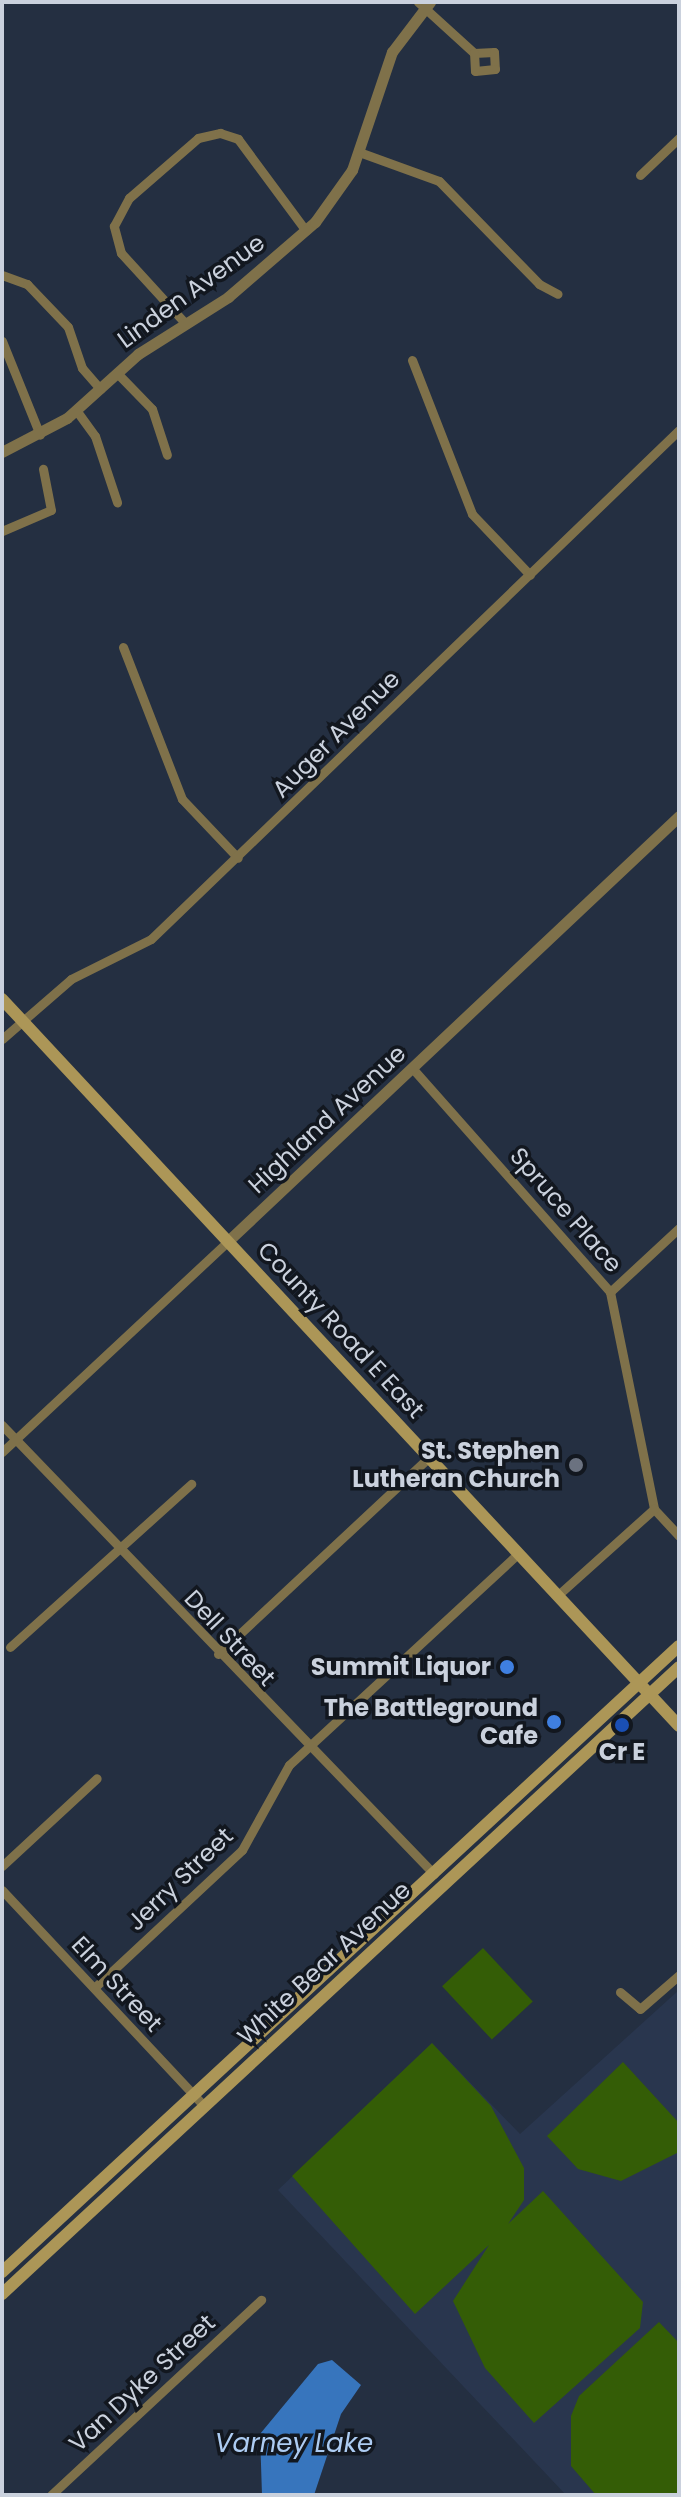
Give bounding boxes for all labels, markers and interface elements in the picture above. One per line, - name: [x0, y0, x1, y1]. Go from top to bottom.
- street label: Linden Avenue: [112, 228, 270, 354]
- street label: Auger Avenue: [266, 664, 406, 804]
- street label: Highland Avenue: [242, 1039, 412, 1199]
- street label: Spruce Place: [504, 1142, 628, 1278]
- street label: County Road E East: [252, 1236, 430, 1424]
- place label: St. Stephen Lutheran Church: [352, 1437, 560, 1493]
- marker: St. Stephen Lutheran Church: [567, 1456, 585, 1474]
- street label: Dell Street: [178, 1584, 282, 1692]
- place label: Summit Liquor: [311, 1653, 491, 1681]
- marker: Summit Liquor: [498, 1658, 516, 1676]
- place label: The Battleground Cafe: [324, 1694, 538, 1750]
- marker: The Battleground Cafe: [545, 1713, 563, 1731]
- marker: Cr E: [613, 1716, 631, 1734]
- place label: Cr E: [599, 1738, 645, 1766]
- street label: Jerry Street: [121, 1822, 239, 1936]
- street label: White Bear Avenue: [232, 1875, 416, 2051]
- street label: Elm Street: [66, 1930, 168, 2038]
- street label: Van Dyke Street: [63, 2308, 221, 2458]
- water label: Varney Lake: [215, 2428, 373, 2460]

